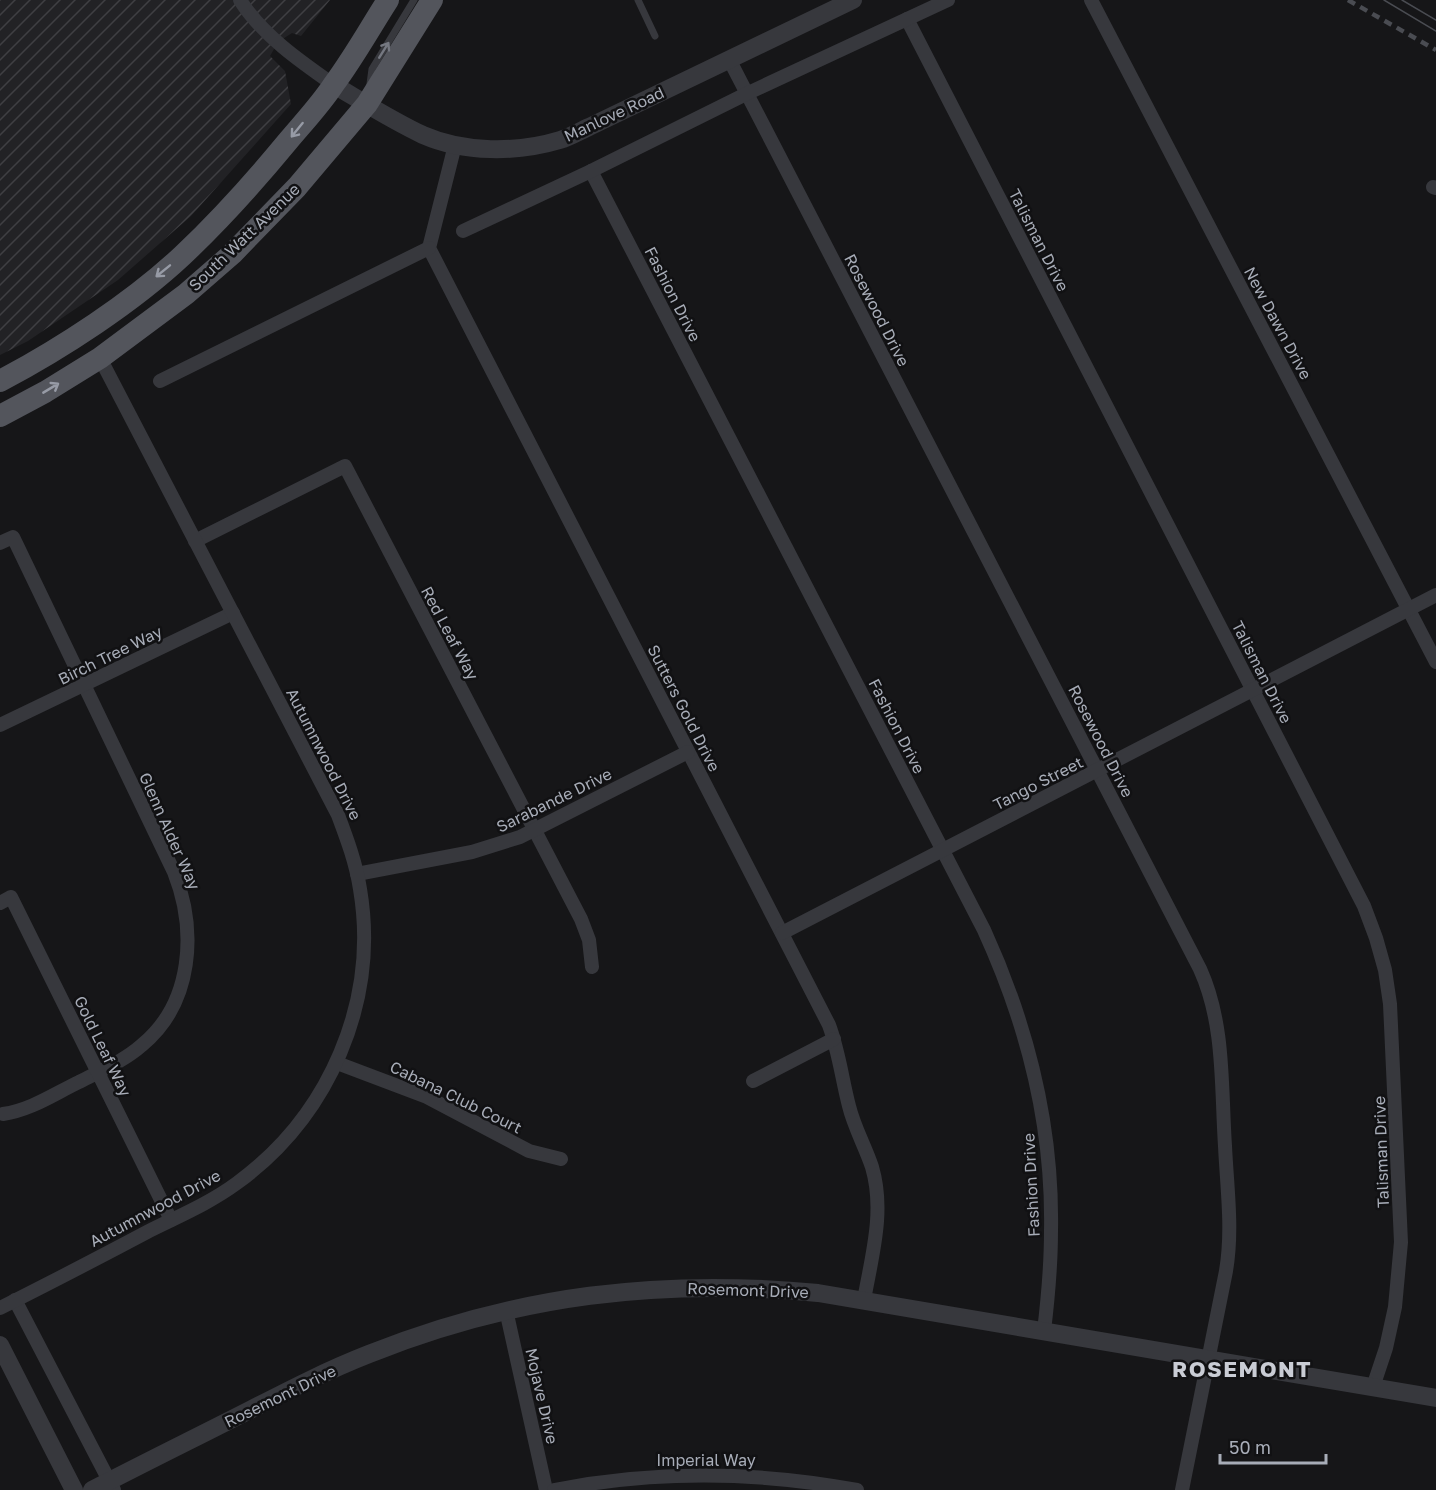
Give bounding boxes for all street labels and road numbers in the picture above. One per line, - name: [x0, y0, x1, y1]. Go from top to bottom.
- street label: Manlove Road: [561, 82, 667, 146]
- street label: South Watt Avenue: [184, 179, 304, 295]
- street label: Talisman Drive: [1005, 186, 1073, 294]
- street label: Fashion Drive: [640, 243, 706, 345]
- street label: Rosewood Drive: [840, 250, 914, 370]
- street label: New Dawn Drive: [1240, 263, 1316, 383]
- street label: Red Leaf Way: [417, 583, 483, 683]
- street label: Talisman Drive: [1228, 618, 1296, 726]
- street label: Birch Tree Way: [55, 621, 165, 689]
- street label: Sutters Gold Drive: [643, 641, 725, 775]
- street label: Fashion Drive: [864, 675, 930, 777]
- street label: Rosewood Drive: [1064, 681, 1138, 801]
- street label: Autumnwood Drive: [282, 685, 366, 823]
- street label: Tango Street: [990, 752, 1086, 814]
- street label: Sarabande Drive: [493, 763, 615, 837]
- street label: Glenn Alder Way: [135, 769, 205, 893]
- street label: Gold Leaf Way: [70, 993, 136, 1099]
- street label: Cabana Club Court: [387, 1056, 525, 1138]
- street label: Talisman Drive: [1369, 1096, 1393, 1208]
- street label: Fashion Drive: [1018, 1133, 1044, 1237]
- street label: Autumnwood Drive: [86, 1165, 224, 1251]
- street label: Rosemont Drive: [687, 1278, 809, 1302]
- street label: Mojave Drive: [521, 1346, 563, 1446]
- street label: Rosemont Drive: [221, 1360, 339, 1432]
- street label: Imperial Way: [656, 1450, 756, 1470]

